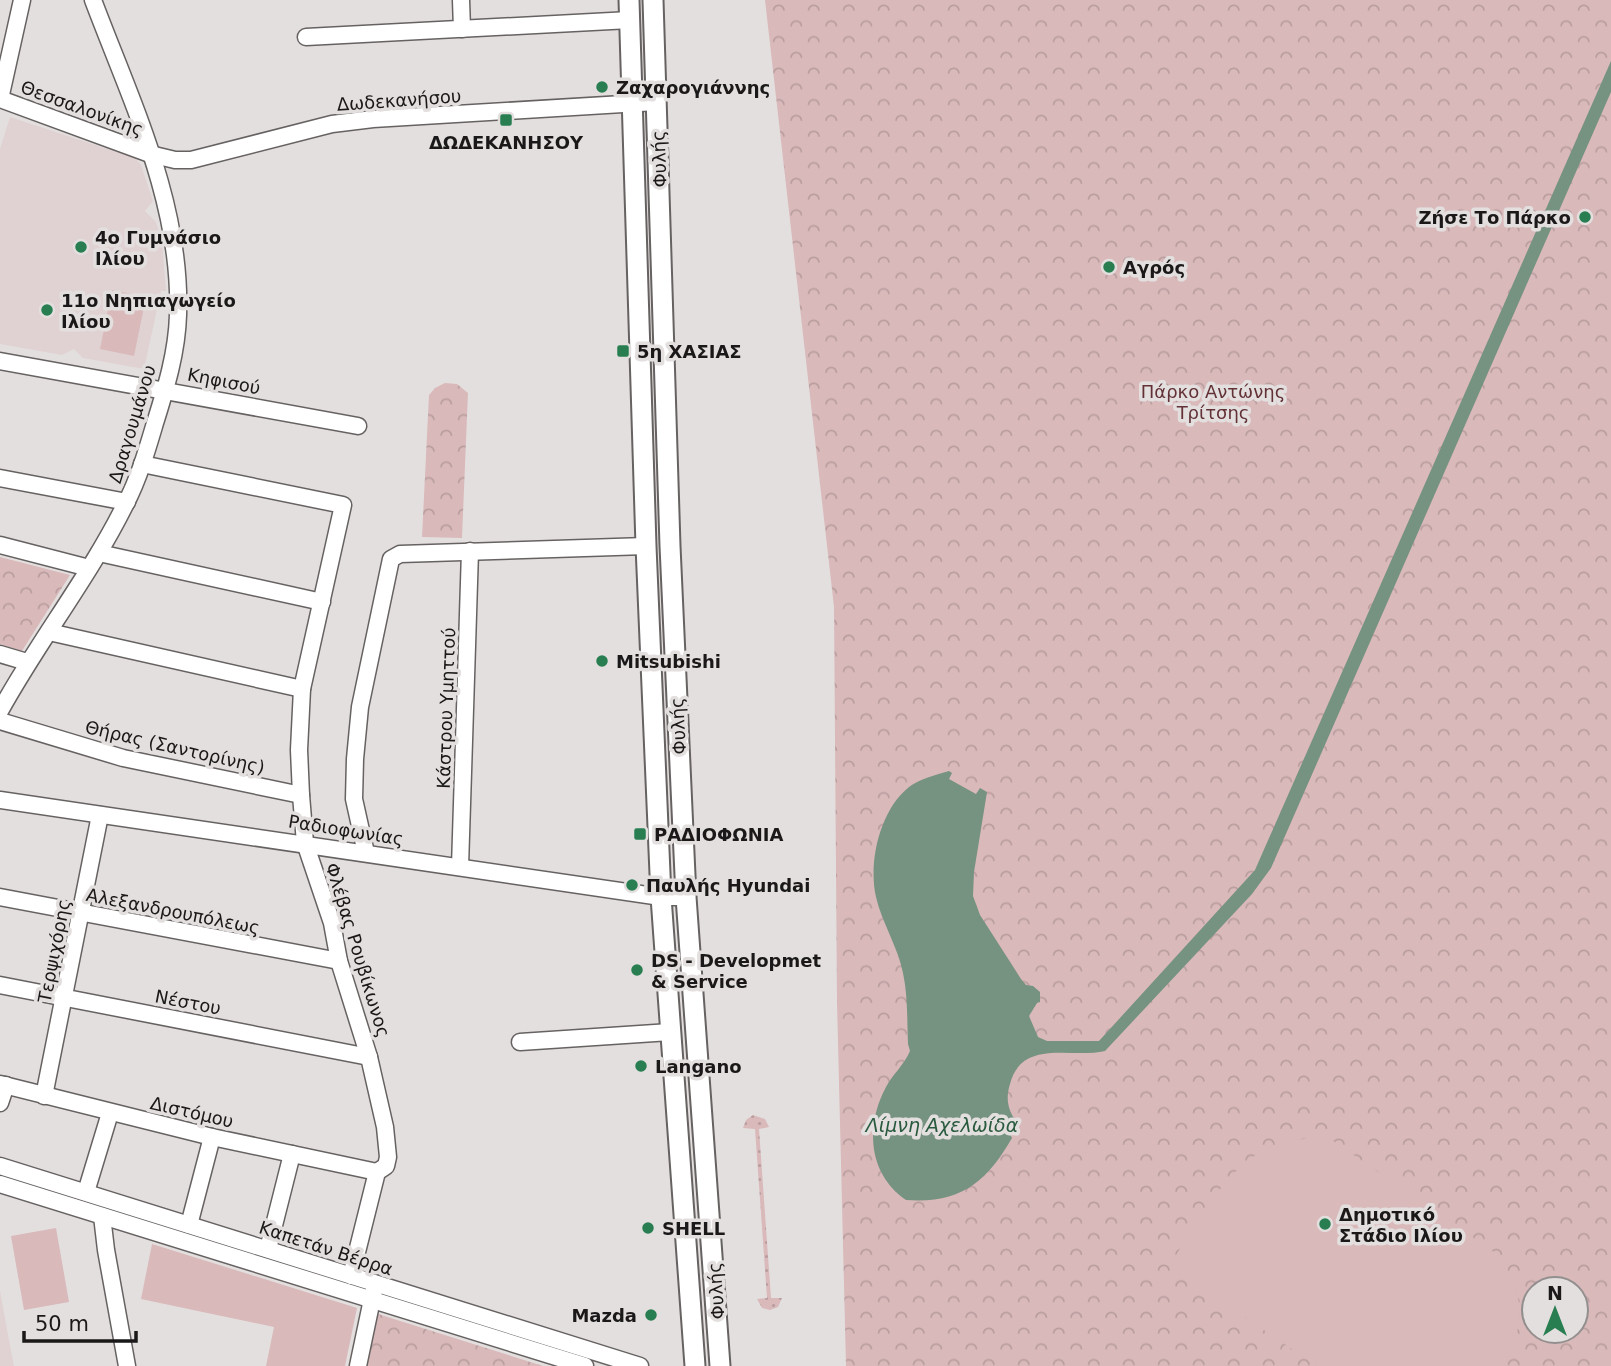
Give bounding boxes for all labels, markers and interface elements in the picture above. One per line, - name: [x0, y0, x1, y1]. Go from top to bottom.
- street label: Θεσσαλονίκης: [18, 76, 146, 140]
- place label: Ζαχαρογιάννης: [616, 77, 770, 98]
- marker: Ζαχαρογιάννης: [594, 79, 610, 95]
- street label: Δωδεκανήσου: [336, 85, 462, 115]
- marker: ΔΩΔΕΚΑΝΗΣΟΥ: [498, 112, 514, 128]
- street label: Φυλής: [648, 130, 670, 188]
- place label: ΔΩΔΕΚΑΝΗΣΟΥ: [429, 132, 584, 153]
- place label: Ζήσε Το Πάρκο: [1418, 207, 1571, 228]
- marker: Ζήσε Το Πάρκο: [1577, 209, 1593, 225]
- place label: 4ο Γυμνάσιο Ιλίου: [95, 227, 221, 269]
- marker: 4ο Γυμνάσιο Ιλίου: [73, 239, 89, 255]
- place label: Αγρός: [1123, 257, 1185, 278]
- marker: Αγρός: [1101, 259, 1117, 275]
- place label: 11ο Νηπιαγωγείο Ιλίου: [61, 290, 236, 332]
- marker: 11ο Νηπιαγωγείο Ιλίου: [39, 302, 55, 318]
- place label: 5η ΧΑΣΙΑΣ: [637, 341, 742, 362]
- marker: 5η ΧΑΣΙΑΣ: [615, 343, 631, 359]
- street label: Δραγουμάνου: [104, 362, 160, 486]
- street label: Κηφισού: [186, 364, 262, 398]
- park label: Πάρκο Αντώνης Τρίτσης: [1141, 381, 1285, 423]
- street label: Κάστρου Υμηττού: [433, 627, 459, 789]
- place label: Mitsubishi: [616, 651, 721, 672]
- marker: Mitsubishi: [594, 653, 610, 669]
- street label: Φυλής: [666, 697, 690, 755]
- street label: Θήρας (Σαντορίνης): [83, 716, 267, 778]
- street label: Ραδιοφωνίας: [287, 811, 405, 849]
- place label: ΡΑΔΙΟΦΩΝΙΑ: [654, 824, 783, 845]
- marker: ΡΑΔΙΟΦΩΝΙΑ: [632, 826, 648, 842]
- street label: Φλέβας Ρουβίκωνος: [321, 860, 395, 1040]
- place label: Παυλής Hyundai: [646, 875, 810, 896]
- marker: Παυλής Hyundai: [624, 877, 640, 893]
- street label: Αλεξανδρουπόλεως: [84, 884, 262, 938]
- street label: Τερψιχόρης: [33, 897, 74, 1005]
- place label: DS - Developmet & Service: [651, 950, 821, 992]
- marker: DS - Developmet & Service: [629, 962, 645, 978]
- street label: Νέστου: [153, 985, 223, 1019]
- place label: Langano: [655, 1056, 742, 1077]
- marker: Langano: [633, 1058, 649, 1074]
- street label: Διστόμου: [148, 1092, 236, 1132]
- water label: Λίμνη Αχελωίδα: [864, 1114, 1019, 1136]
- place label: Δημοτικό Στάδιο Ιλίου: [1339, 1204, 1463, 1246]
- street label: Καπετάν Βέρρα: [256, 1216, 396, 1280]
- marker: Δημοτικό Στάδιο Ιλίου: [1317, 1216, 1333, 1232]
- place label: SHELL: [662, 1218, 725, 1239]
- marker: SHELL: [640, 1220, 656, 1236]
- street label: Φυλής: [704, 1262, 728, 1320]
- north arrow: [1520, 1275, 1590, 1345]
- text: N: [1547, 1282, 1563, 1304]
- scale bar: [24, 1300, 136, 1344]
- place label: Mazda: [571, 1305, 637, 1326]
- marker: Mazda: [643, 1307, 659, 1323]
- text: 50 m: [35, 1312, 89, 1336]

